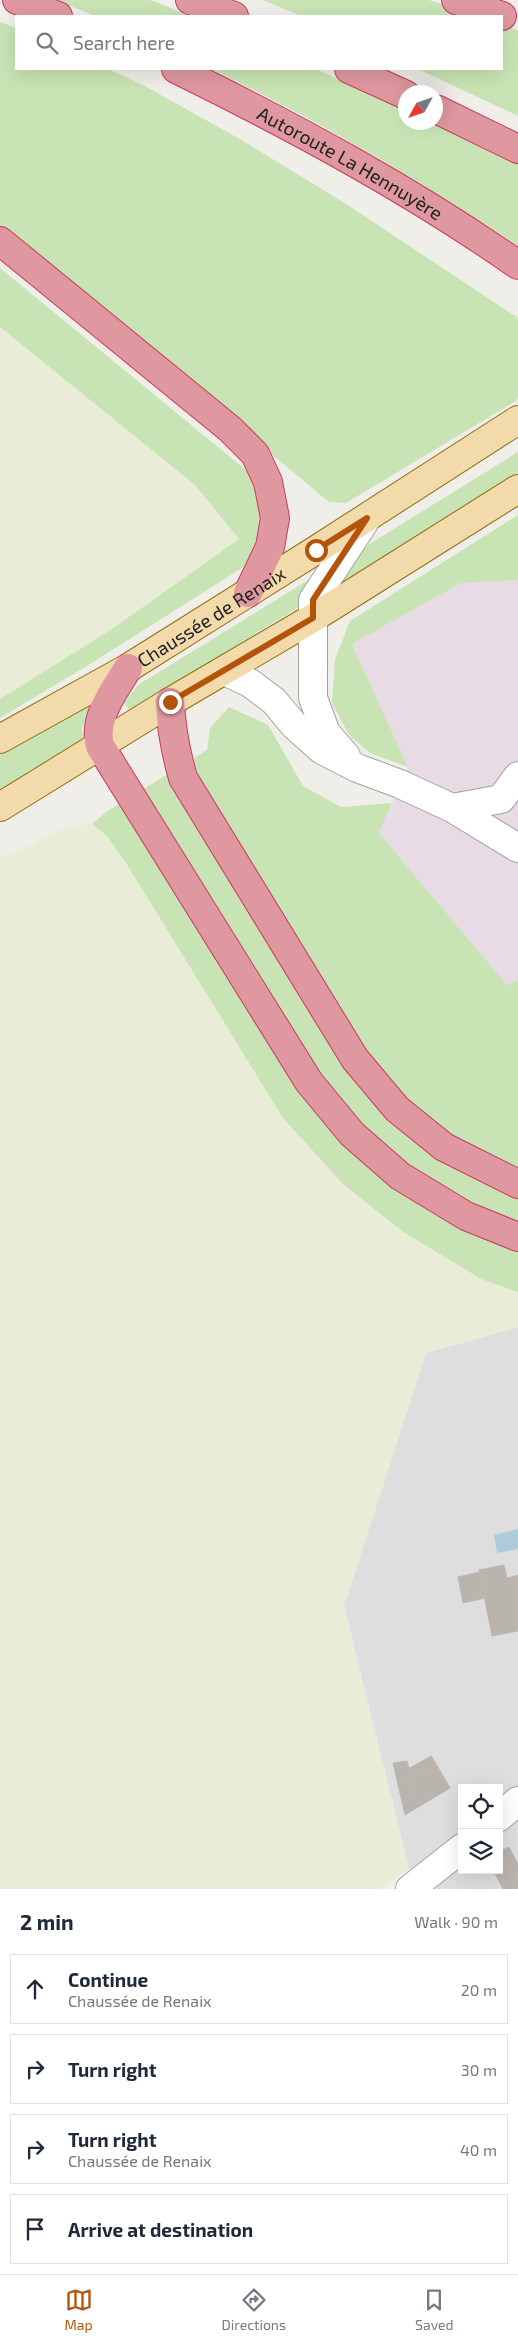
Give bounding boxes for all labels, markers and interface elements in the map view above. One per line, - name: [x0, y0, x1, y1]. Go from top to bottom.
- search box: [15, 15, 503, 70]
- icon: search: [33, 29, 61, 57]
- text: Search here: [73, 31, 175, 54]
- north arrow: [398, 85, 443, 130]
- street label: Autoroute La Hennuyère: [254, 101, 448, 224]
- route start: [305, 539, 328, 562]
- street label: Chaussée de Renaix: [132, 561, 289, 671]
- route end: [159, 691, 182, 714]
- map controls: [458, 1784, 503, 1874]
- button: locate: [458, 1784, 503, 1829]
- button: layers: [458, 1829, 503, 1874]
- text: 2 min: [20, 1909, 74, 1934]
- text: Walk · 90 m: [414, 1912, 498, 1931]
- text: Continue: [68, 1968, 148, 1991]
- icon: ahead: [21, 1975, 49, 2003]
- text: 20 m: [461, 1980, 497, 1999]
- text: Chaussée de Renaix: [68, 1991, 212, 2010]
- icon: right: [21, 2055, 49, 2083]
- text: Turn right: [68, 2058, 156, 2081]
- text: 30 m: [461, 2060, 497, 2079]
- text: Turn right: [68, 2128, 156, 2151]
- icon: right: [21, 2135, 49, 2163]
- text: 40 m: [460, 2140, 497, 2159]
- text: Chaussée de Renaix: [68, 2151, 212, 2170]
- icon: arrive: [21, 2215, 49, 2243]
- text: Arrive at destination: [68, 2218, 253, 2241]
- tab: Map: [64, 2286, 93, 2333]
- tab: Directions: [222, 2286, 286, 2333]
- tab: Saved: [415, 2286, 454, 2333]

